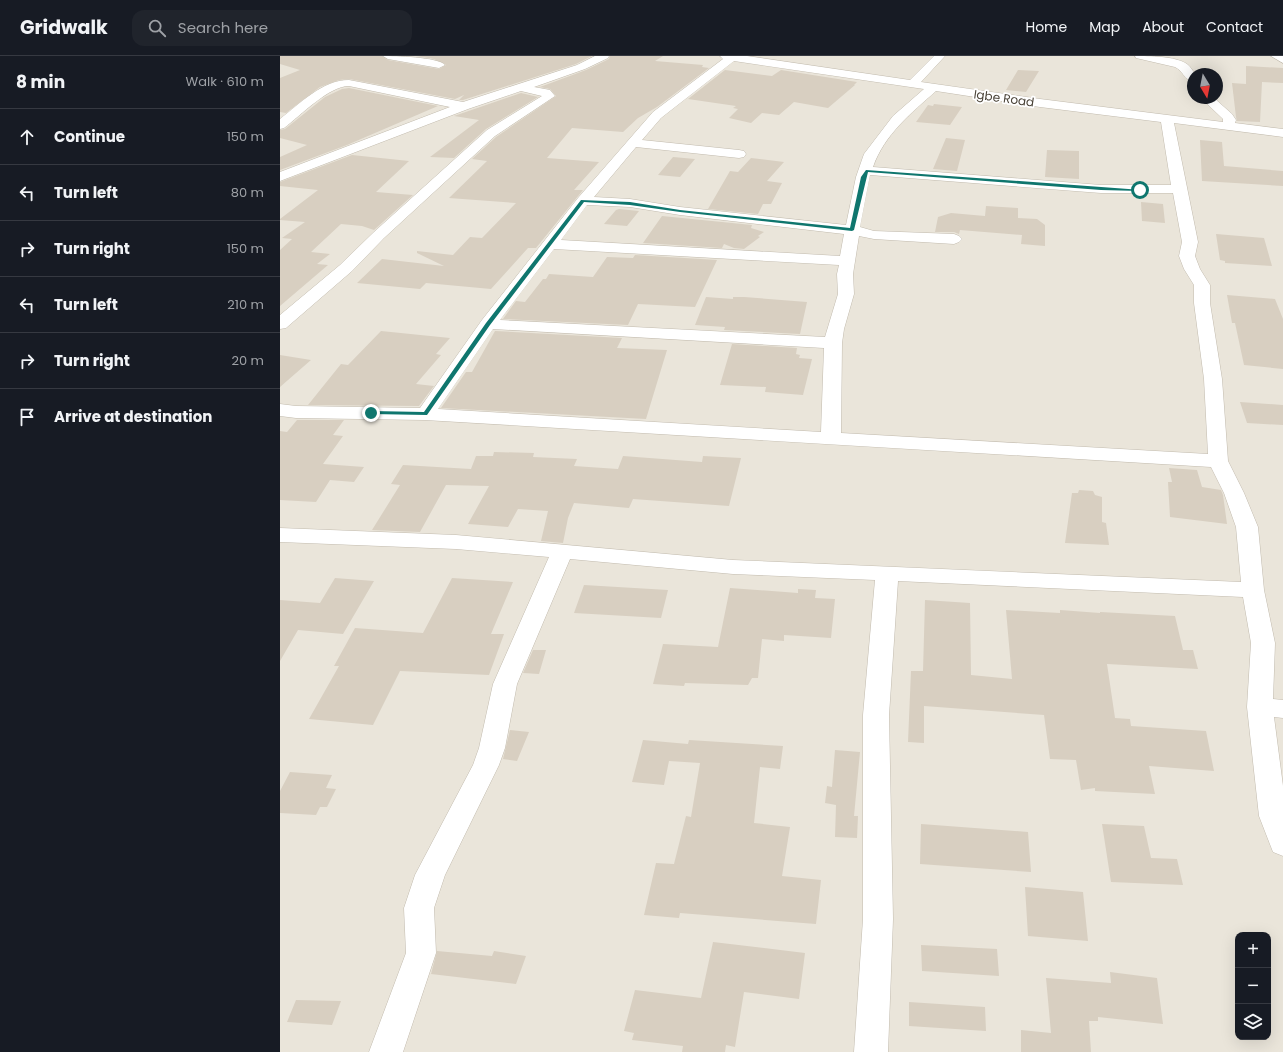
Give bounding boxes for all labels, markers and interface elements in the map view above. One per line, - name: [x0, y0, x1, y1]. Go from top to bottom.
- search box: [132, 10, 412, 46]
- text: Gridwalk: [20, 14, 108, 41]
- icon: search: [146, 17, 168, 39]
- text: Search here: [178, 17, 268, 38]
- text: Home: [1025, 17, 1067, 37]
- text: Map: [1089, 17, 1120, 37]
- text: About: [1142, 17, 1184, 37]
- text: Contact: [1206, 17, 1263, 37]
- north arrow: [1187, 68, 1223, 104]
- text: 8 min: [16, 70, 65, 94]
- text: Walk · 610 m: [185, 72, 264, 91]
- street label: Igbe Road: [973, 85, 1035, 111]
- icon: ahead: [16, 126, 38, 148]
- text: Continue: [54, 126, 125, 147]
- text: 150 m: [227, 127, 264, 146]
- route start: [1131, 181, 1149, 199]
- icon: left: [16, 182, 38, 204]
- text: Turn left: [54, 182, 118, 203]
- text: 80 m: [231, 183, 264, 202]
- icon: right: [16, 238, 38, 260]
- text: Turn right: [54, 238, 130, 259]
- text: 150 m: [227, 239, 264, 258]
- icon: left: [16, 294, 38, 316]
- text: Turn left: [54, 294, 118, 315]
- text: 210 m: [227, 295, 264, 314]
- icon: right: [16, 350, 38, 372]
- text: Turn right: [54, 350, 130, 371]
- text: 20 m: [231, 351, 264, 370]
- route end: [362, 404, 380, 422]
- icon: arrive: [16, 406, 38, 428]
- text: Arrive at destination: [54, 406, 212, 427]
- map controls: [1235, 932, 1271, 1040]
- button: +: [1235, 932, 1271, 968]
- button: −: [1235, 968, 1271, 1004]
- button: layers: [1235, 1004, 1271, 1040]

